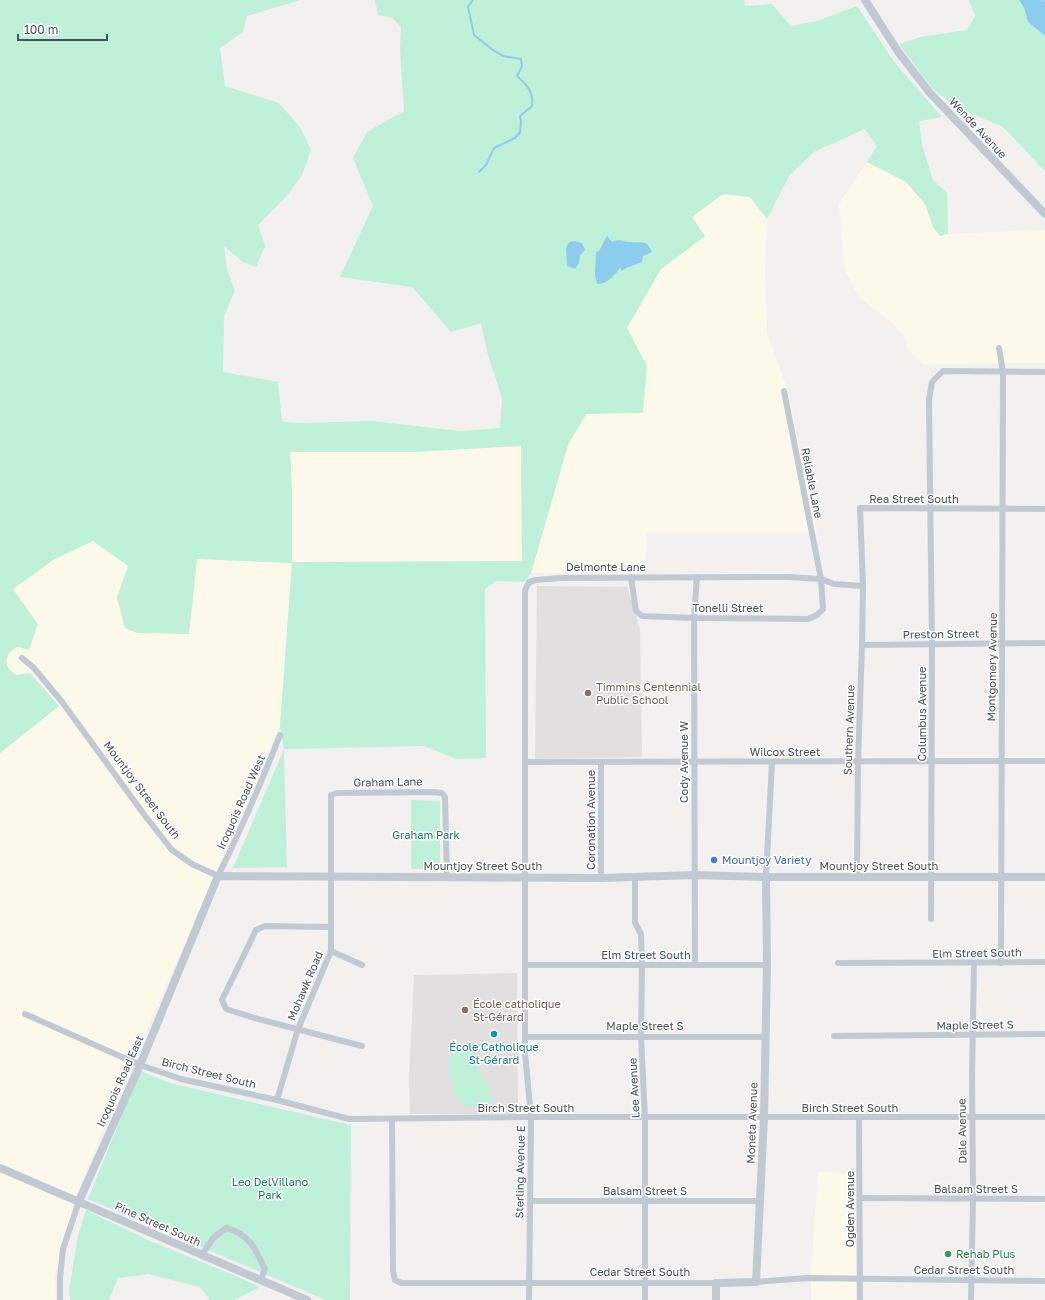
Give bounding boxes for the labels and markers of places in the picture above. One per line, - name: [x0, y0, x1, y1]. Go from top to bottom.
- place label: Timmins Centennial Public School: [596, 680, 702, 706]
- marker: Timmins Centennial Public School: [583, 688, 593, 698]
- place label: Mountjoy Variety: [722, 853, 811, 866]
- marker: Mountjoy Variety: [709, 855, 719, 865]
- place label: École catholique St-Gérard: [473, 997, 561, 1023]
- marker: École catholique St-Gérard: [460, 1005, 470, 1015]
- marker: École Catholique St-Gérard: [489, 1029, 499, 1039]
- place label: École Catholique St-Gérard: [449, 1040, 539, 1066]
- place label: Rehab Plus: [956, 1247, 1016, 1260]
- marker: Rehab Plus: [943, 1249, 953, 1259]

